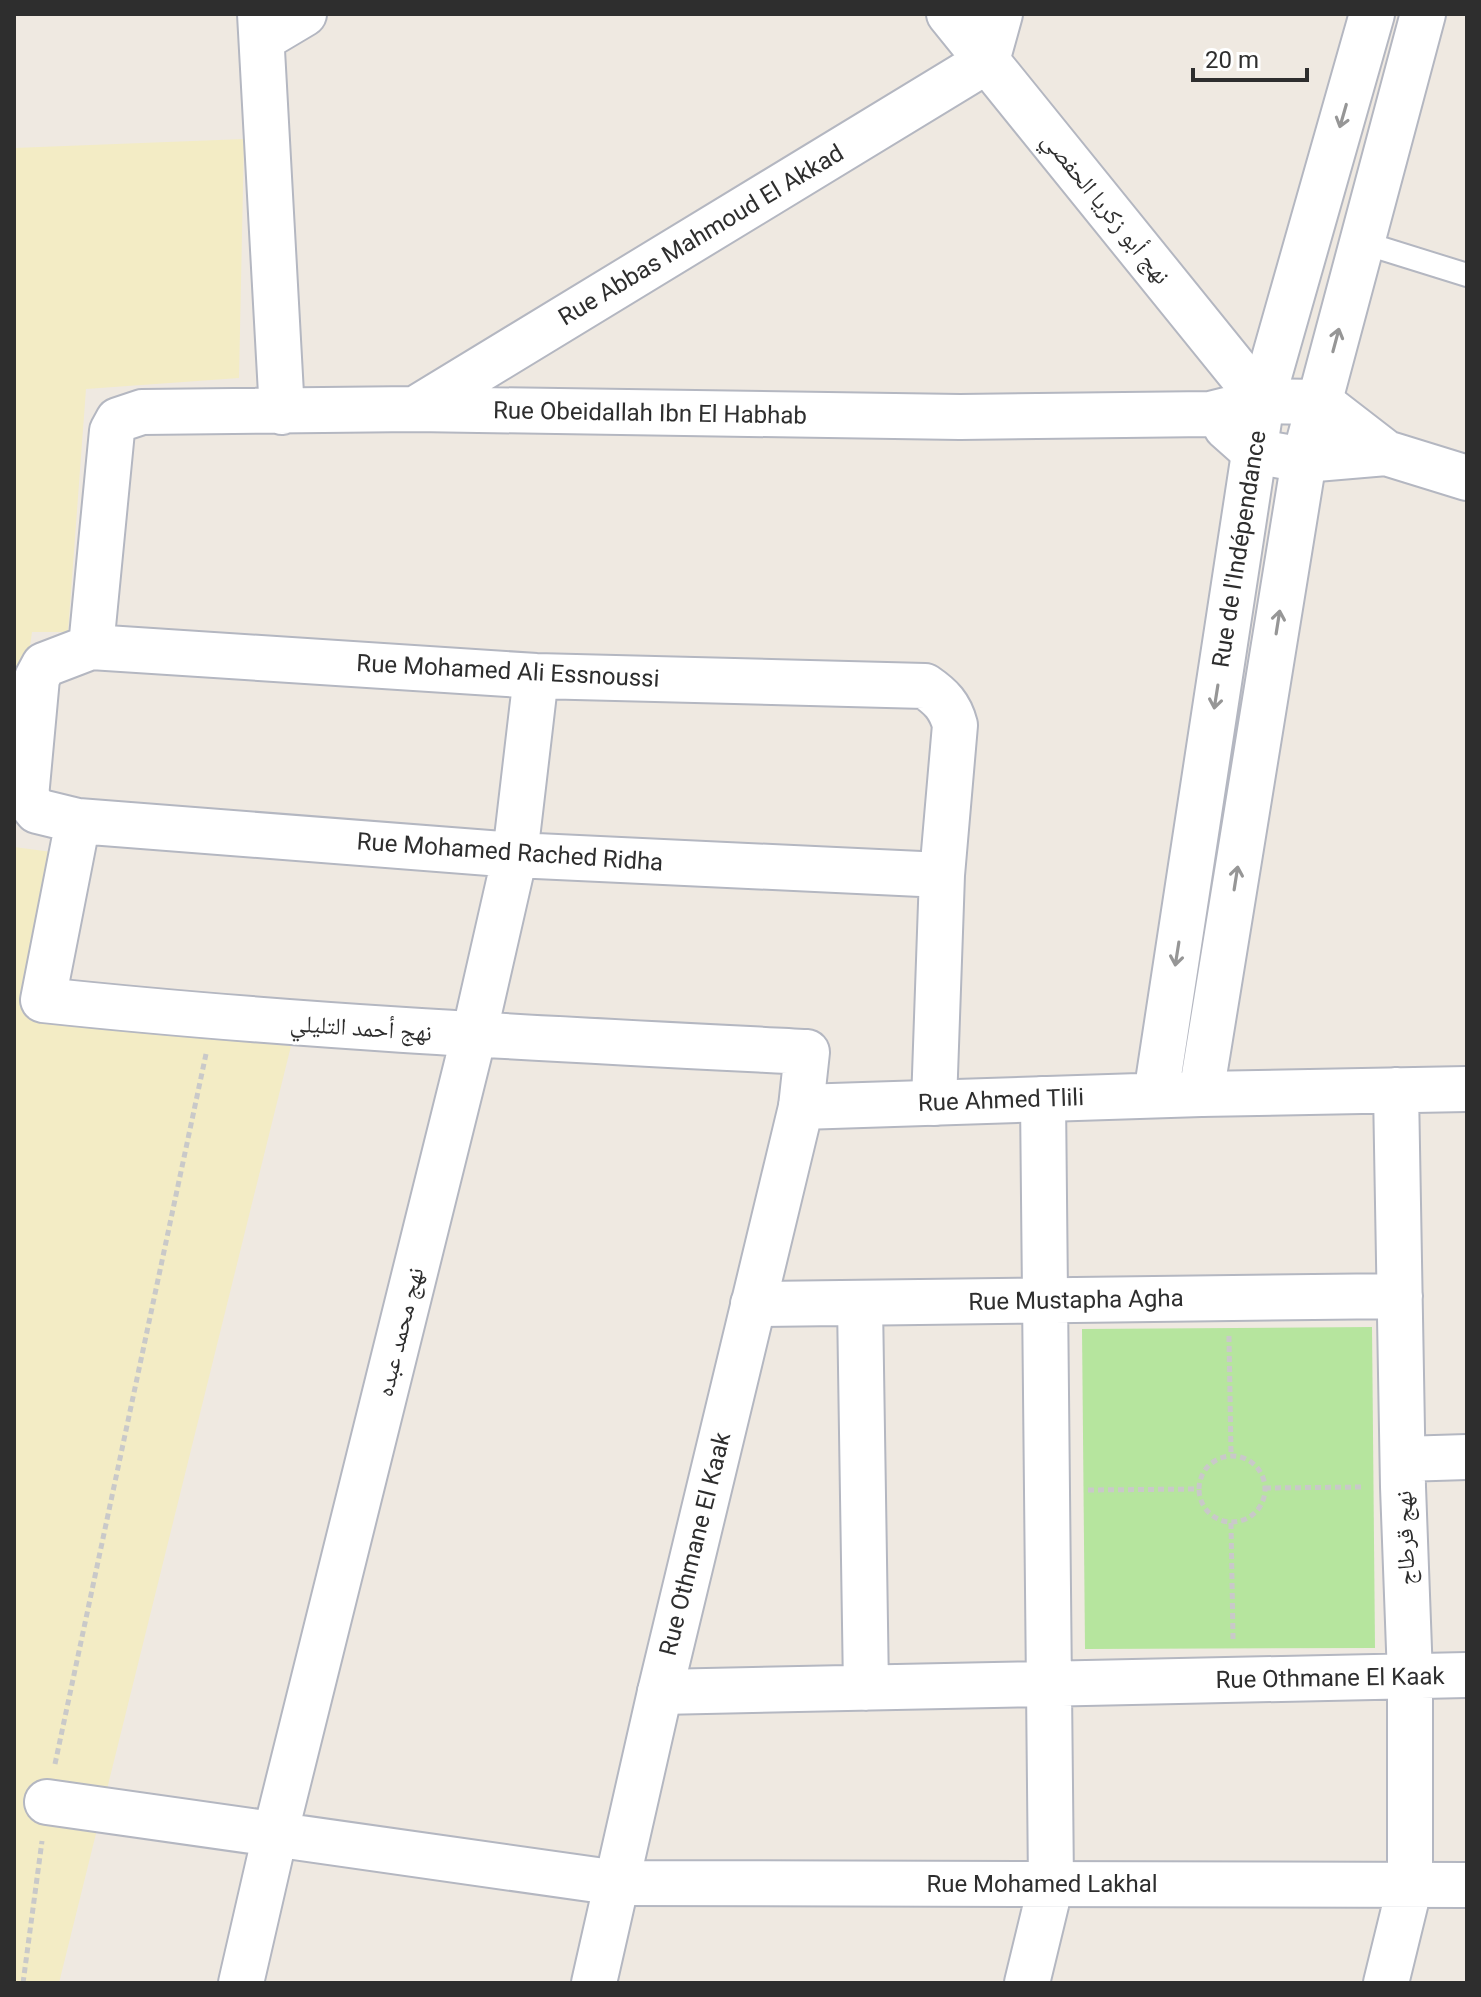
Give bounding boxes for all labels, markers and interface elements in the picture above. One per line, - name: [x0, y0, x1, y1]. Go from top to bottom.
- scale bar: [1193, 32, 1307, 82]
- text: 20 m: [1205, 46, 1259, 74]
- one-way arrow: [1335, 103, 1349, 128]
- street label: نهج أبو زكريا الحفصي: [1032, 126, 1176, 293]
- street label: Rue Abbas Mahmoud El Akkad: [553, 139, 849, 331]
- one-way arrow: [1329, 328, 1344, 354]
- street label: Rue Obeidallah Ibn El Habhab: [493, 396, 807, 430]
- street label: Rue de l'Indépendance: [1206, 428, 1272, 670]
- one-way arrow: [1271, 610, 1286, 635]
- street label: Rue Mohamed Ali Essnoussi: [356, 649, 660, 693]
- one-way arrow: [1208, 684, 1223, 709]
- street label: Rue Mohamed Rached Ridha: [356, 827, 664, 877]
- one-way arrow: [1229, 866, 1244, 892]
- one-way arrow: [1169, 941, 1184, 966]
- street label: نهج أحمد التليلي: [289, 1009, 433, 1052]
- street label: Rue Ahmed Tlili: [918, 1083, 1084, 1117]
- street label: نهج محمد عبده: [370, 1264, 431, 1400]
- street label: Rue Mustapha Agha: [968, 1284, 1184, 1316]
- street label: Rue Othmane El Kaak: [654, 1429, 736, 1659]
- street label: نهج قرطاج: [1389, 1490, 1422, 1586]
- street label: Rue Othmane El Kaak: [1215, 1662, 1446, 1694]
- street label: Rue Mohamed Lakhal: [926, 1870, 1158, 1898]

